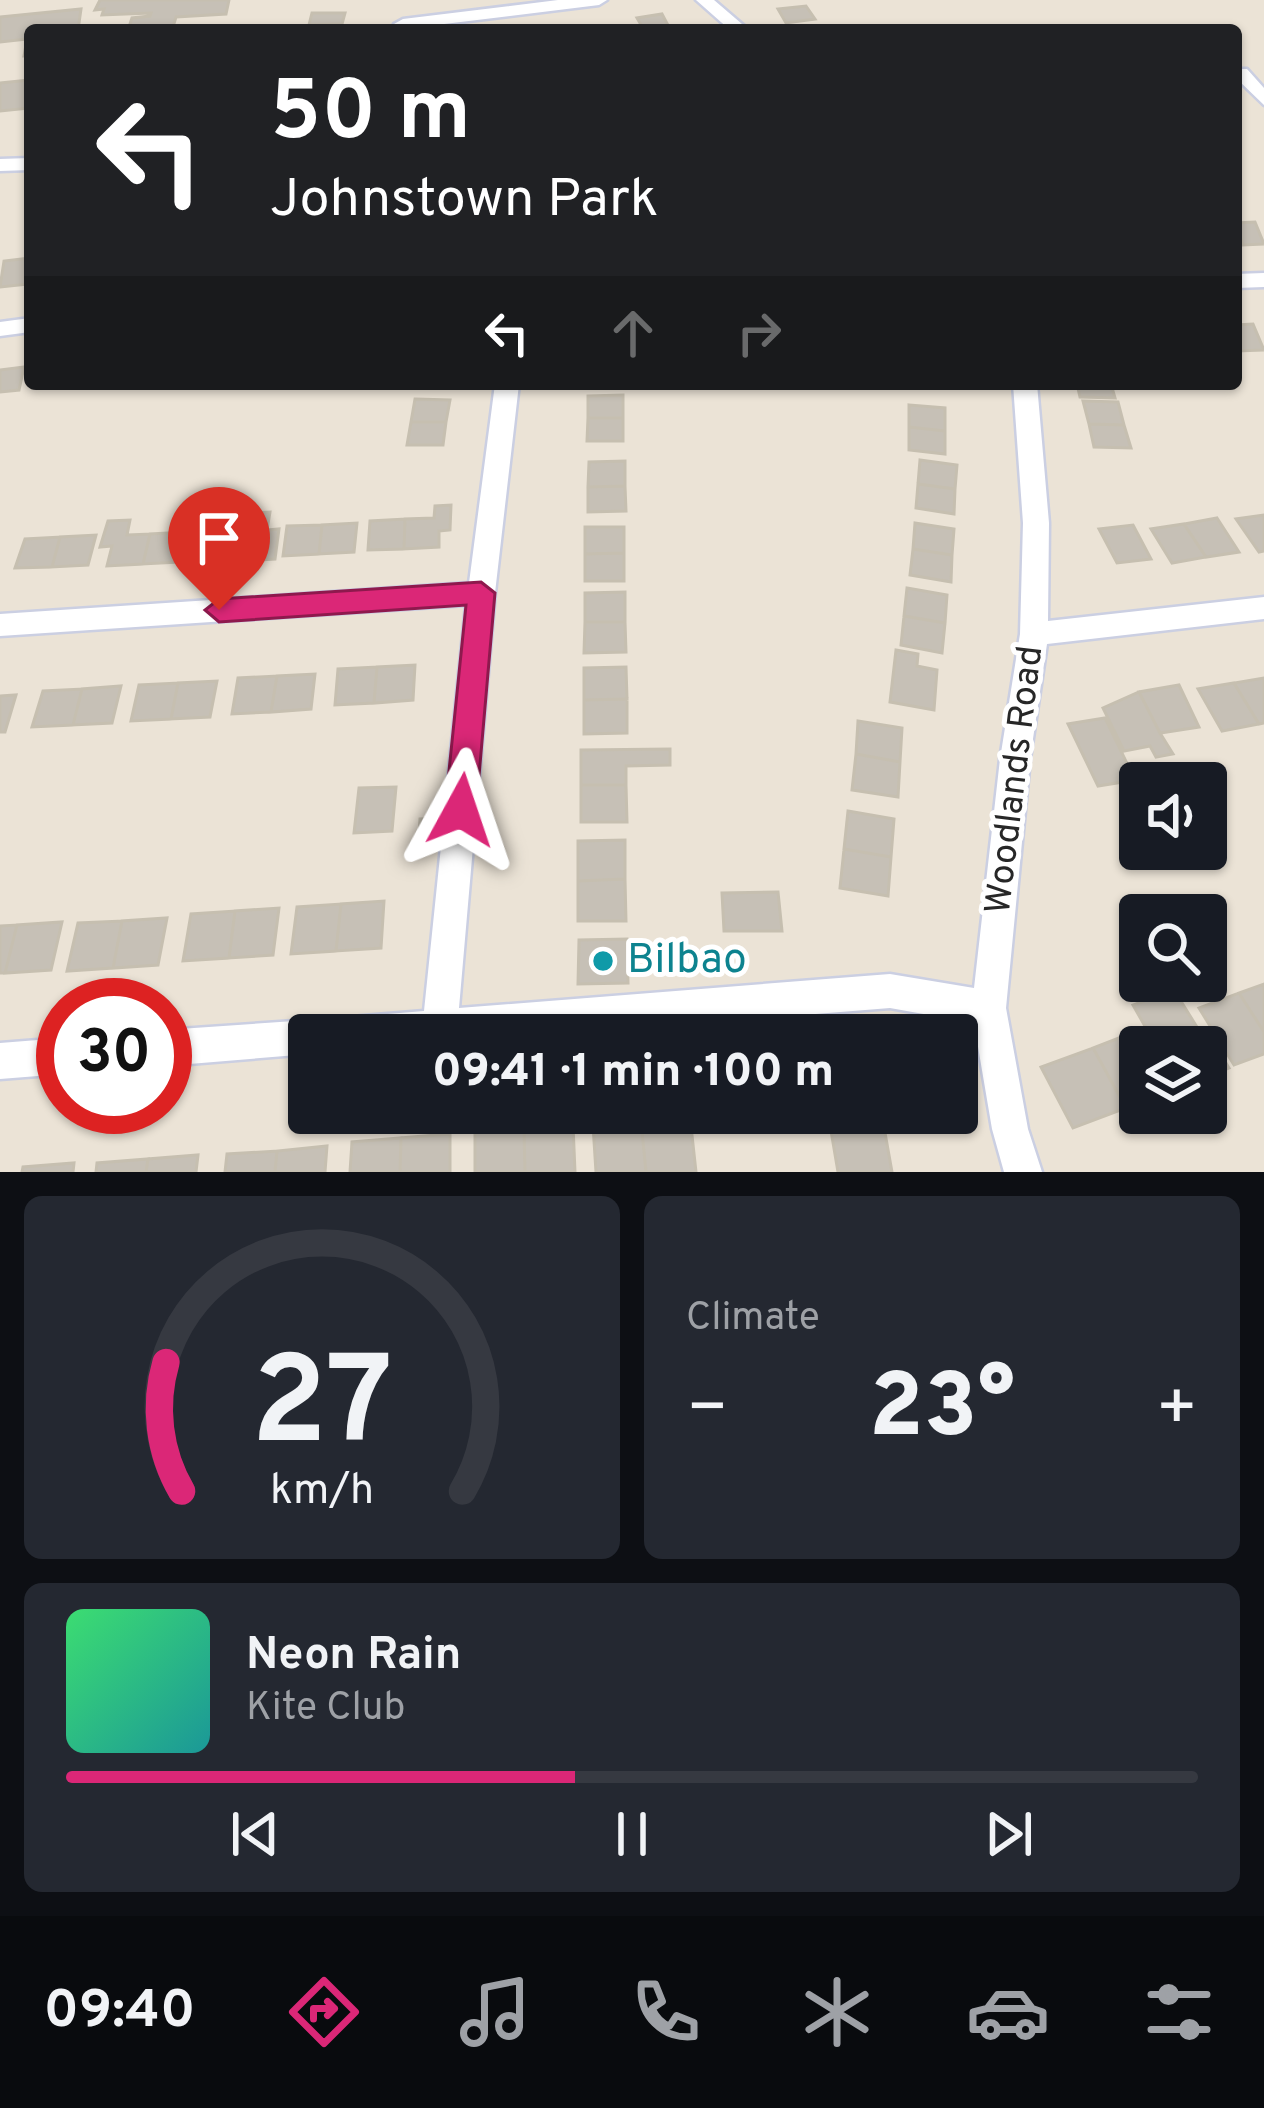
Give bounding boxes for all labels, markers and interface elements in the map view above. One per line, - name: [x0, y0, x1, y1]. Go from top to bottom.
- text: 50 m: [270, 63, 471, 169]
- icon: left: [72, 72, 228, 228]
- text: Johnstown Park: [270, 167, 659, 236]
- icon: left: [474, 300, 540, 366]
- icon: ahead: [600, 300, 666, 366]
- icon: right: [726, 300, 792, 366]
- pin: [168, 487, 270, 610]
- icon: arrive: [186, 505, 252, 571]
- street label: Woodlands Road: [977, 643, 1055, 917]
- position arrow: [398, 747, 524, 873]
- map controls: [1119, 762, 1227, 1134]
- button: sound: [1119, 762, 1227, 870]
- button: search: [1119, 894, 1227, 1002]
- place label: Bilbao: [627, 935, 747, 988]
- marker: Bilbao: [590, 948, 616, 974]
- speed limit sign: 30: [36, 978, 192, 1134]
- button: layers: [1119, 1026, 1227, 1134]
- text: 09:41 · 1 min · 100 m: [432, 1045, 834, 1102]
- text: Climate: [686, 1295, 820, 1344]
- text: 27: [251, 1330, 393, 1488]
- text: 23°: [869, 1355, 1015, 1468]
- text: −: [686, 1370, 729, 1453]
- text: +: [1155, 1370, 1198, 1453]
- text: km/h: [270, 1464, 374, 1518]
- text: Neon Rain: [246, 1628, 462, 1685]
- text: Kite Club: [246, 1685, 405, 1734]
- icon: previous: [222, 1801, 288, 1867]
- icon: pause: [599, 1801, 665, 1867]
- icon: next: [976, 1801, 1042, 1867]
- icon: directions: [282, 1970, 366, 2054]
- icon: music: [453, 1970, 537, 2054]
- icon: phone: [624, 1970, 708, 2054]
- icon: climate: [795, 1970, 879, 2054]
- icon: car: [966, 1970, 1050, 2054]
- icon: filters: [1137, 1970, 1221, 2054]
- text: 09:40: [43, 1978, 195, 2047]

